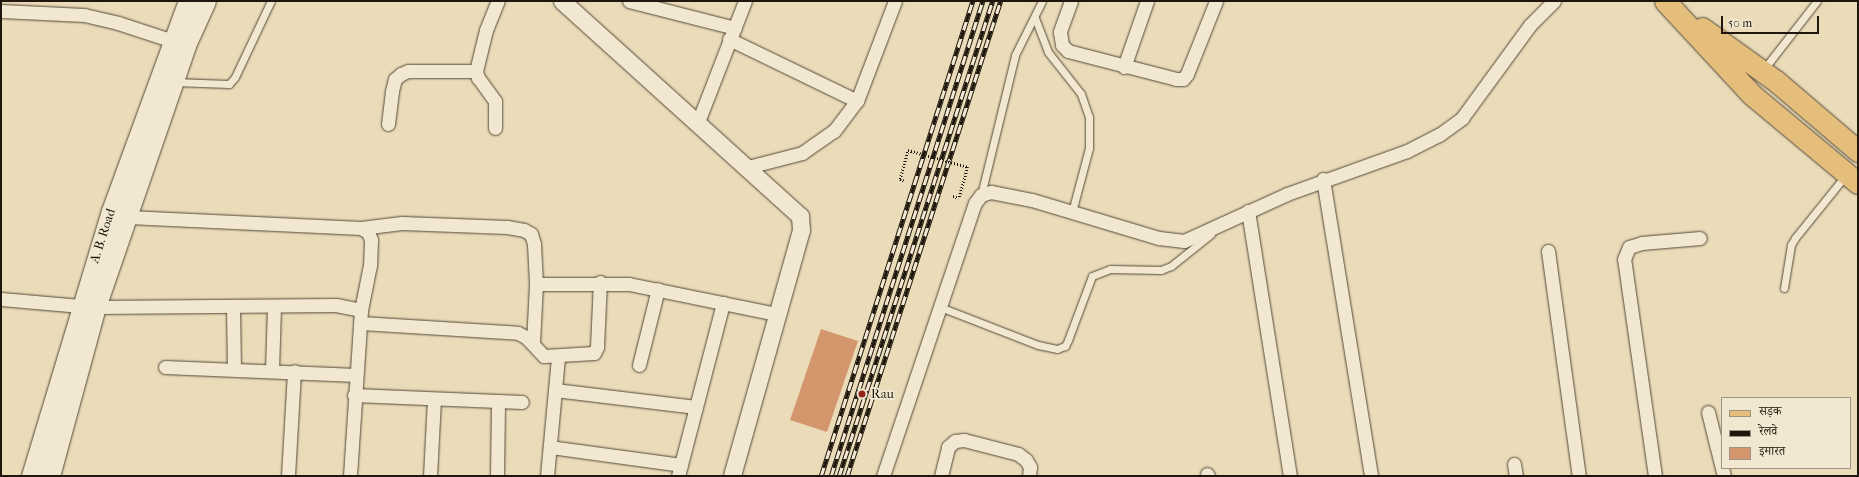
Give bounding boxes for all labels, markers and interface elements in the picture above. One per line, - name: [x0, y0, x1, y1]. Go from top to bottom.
- scale bar: [1723, 8, 1821, 34]
- text: 50 m: [1728, 16, 1752, 30]
- street label: A. B. Road: [87, 207, 119, 265]
- place label: Rau: [871, 386, 894, 402]
- marker: Rau: [856, 388, 868, 400]
- legend: [1721, 397, 1851, 469]
- text: सड़क: [1759, 404, 1782, 418]
- text: रेलवे: [1759, 424, 1777, 438]
- text: इमारत: [1759, 444, 1785, 458]

